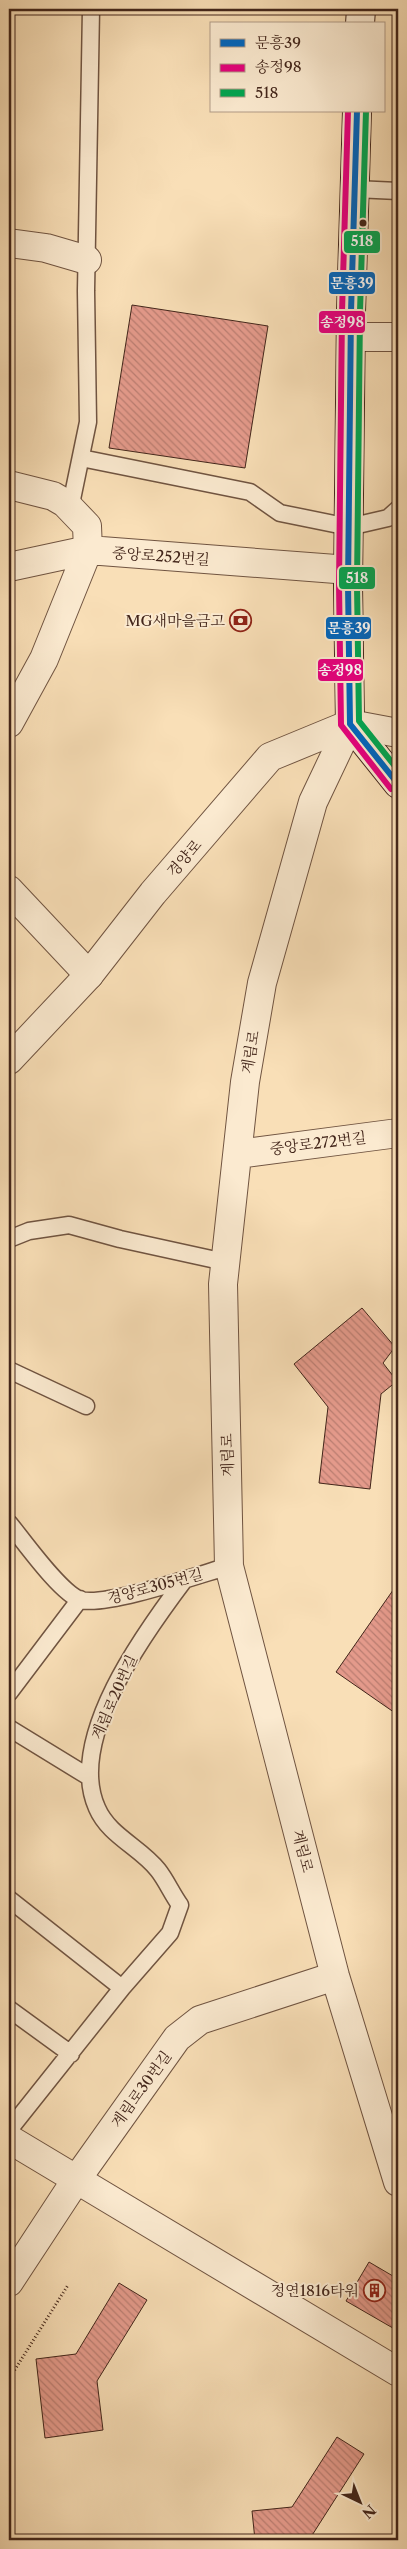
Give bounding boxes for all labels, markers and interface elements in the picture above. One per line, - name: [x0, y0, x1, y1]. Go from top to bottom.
- legend: [210, 22, 384, 112]
- text: 문흥39: [255, 33, 301, 52]
- text: 송정98: [255, 57, 302, 76]
- text: 518: [255, 83, 278, 102]
- unlabelled marker: [358, 218, 368, 228]
- line badge: 518: [343, 230, 381, 254]
- text: 518: [351, 232, 373, 250]
- line badge: 문흥39: [328, 271, 376, 295]
- text: 문흥39: [330, 274, 374, 292]
- line badge: 송정98: [318, 310, 366, 334]
- text: 송정98: [320, 313, 364, 331]
- street label: 중앙로252번길: [112, 543, 210, 569]
- line badge: 518: [338, 566, 376, 590]
- text: 518: [346, 569, 368, 587]
- bank icon: MG새마을금고: [229, 608, 253, 632]
- place label: MG새마을금고: [125, 611, 225, 630]
- line badge: 문흥39: [325, 616, 372, 640]
- text: 문흥39: [327, 619, 371, 637]
- line badge: 송정98: [317, 658, 364, 682]
- text: 송정98: [318, 661, 362, 679]
- street label: 경양로: [163, 835, 206, 881]
- street label: 계림로: [237, 1028, 263, 1075]
- street label: 중앙로272번길: [269, 1128, 367, 1158]
- street label: 계림로: [217, 1433, 237, 1477]
- street label: 경양로305번길: [105, 1564, 205, 1608]
- street label: 계림로20번길: [87, 1652, 141, 1742]
- street label: 계림로: [289, 1828, 318, 1875]
- street label: 계림로30번길: [107, 2047, 175, 2131]
- building icon: 정연1816타워: [363, 2278, 387, 2302]
- place label: 정연1816타워: [271, 2281, 359, 2300]
- north arrow: [334, 2476, 384, 2526]
- text: N: [358, 2501, 379, 2522]

